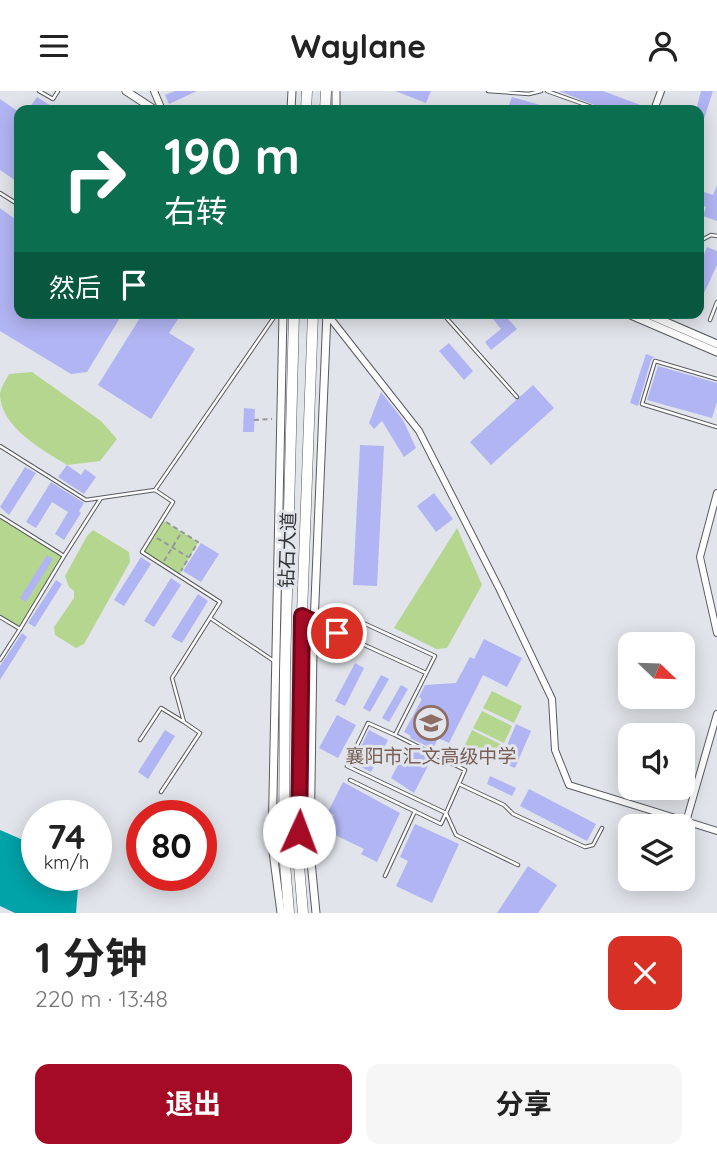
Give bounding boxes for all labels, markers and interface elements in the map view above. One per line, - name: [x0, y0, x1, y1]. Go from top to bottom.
- text: Waylane: [291, 26, 426, 66]
- icon: menu: [35, 27, 73, 65]
- icon: person: [644, 27, 682, 65]
- text: 190 m: [164, 125, 300, 186]
- icon: right: [49, 133, 140, 224]
- text: 右转: [164, 191, 228, 231]
- icon: arrive: [115, 266, 153, 304]
- text: 然后: [49, 271, 101, 304]
- street label: 钻石大道: [274, 512, 300, 588]
- pin: [307, 603, 367, 663]
- icon: arrive: [318, 614, 356, 652]
- north arrow: [618, 632, 695, 709]
- map controls: [618, 632, 695, 891]
- school or university icon: 襄阳市汇文高级中学: [412, 704, 450, 742]
- button: sound: [618, 723, 695, 800]
- place label: 襄阳市汇文高级中学: [345, 744, 517, 768]
- position arrow: [262, 795, 336, 869]
- speed limit sign: 80: [126, 800, 217, 891]
- text: 74: [47, 814, 86, 858]
- button: layers: [618, 814, 695, 891]
- text: km/h: [44, 851, 89, 874]
- text: 1 分钟: [35, 931, 147, 984]
- button: close: [608, 936, 682, 1010]
- text: 220 m · 13:48: [35, 984, 168, 1013]
- button: 退出: [35, 1064, 352, 1144]
- button: 分享: [366, 1064, 682, 1144]

